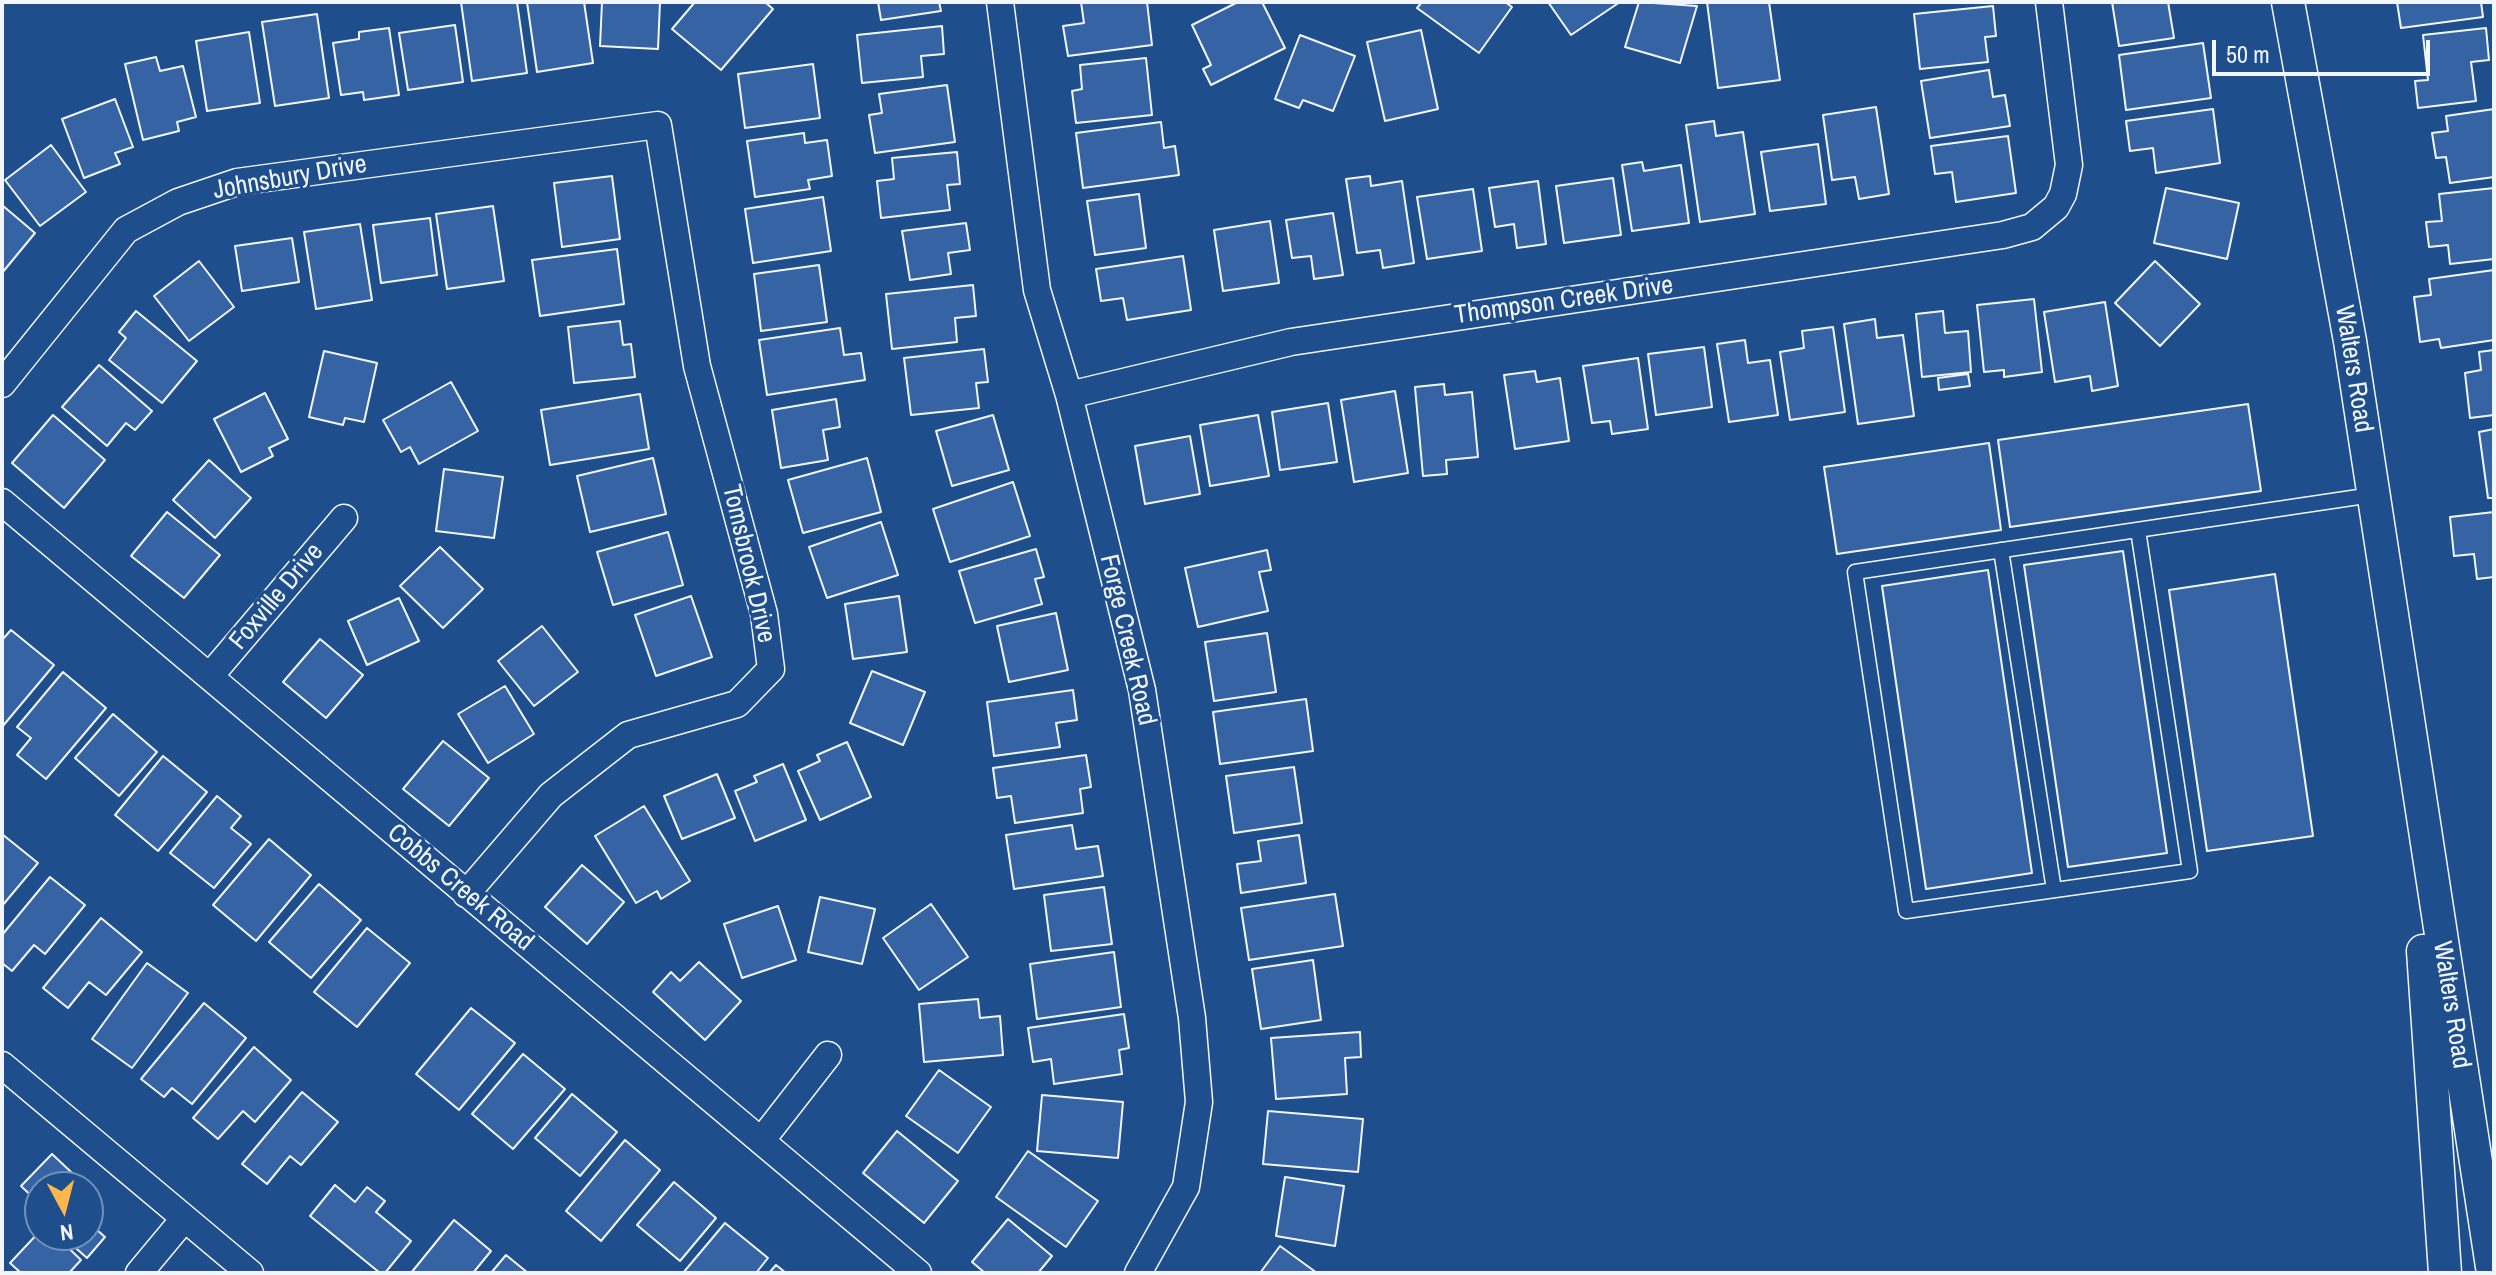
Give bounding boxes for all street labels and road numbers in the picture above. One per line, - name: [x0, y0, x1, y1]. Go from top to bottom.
- street label: Johnsbury Drive: [211, 149, 369, 207]
- street label: Thompson Creek Drive: [1453, 270, 1675, 332]
- street label: Walters Road: [2328, 303, 2378, 435]
- street label: Tomsbrook Drive: [715, 482, 781, 646]
- street label: Foxville Drive: [224, 537, 330, 657]
- street label: Forge Creek Road: [1092, 552, 1162, 728]
- street label: Cobbs Creek Road: [381, 818, 539, 958]
- street label: Walters Road: [2426, 939, 2476, 1071]

